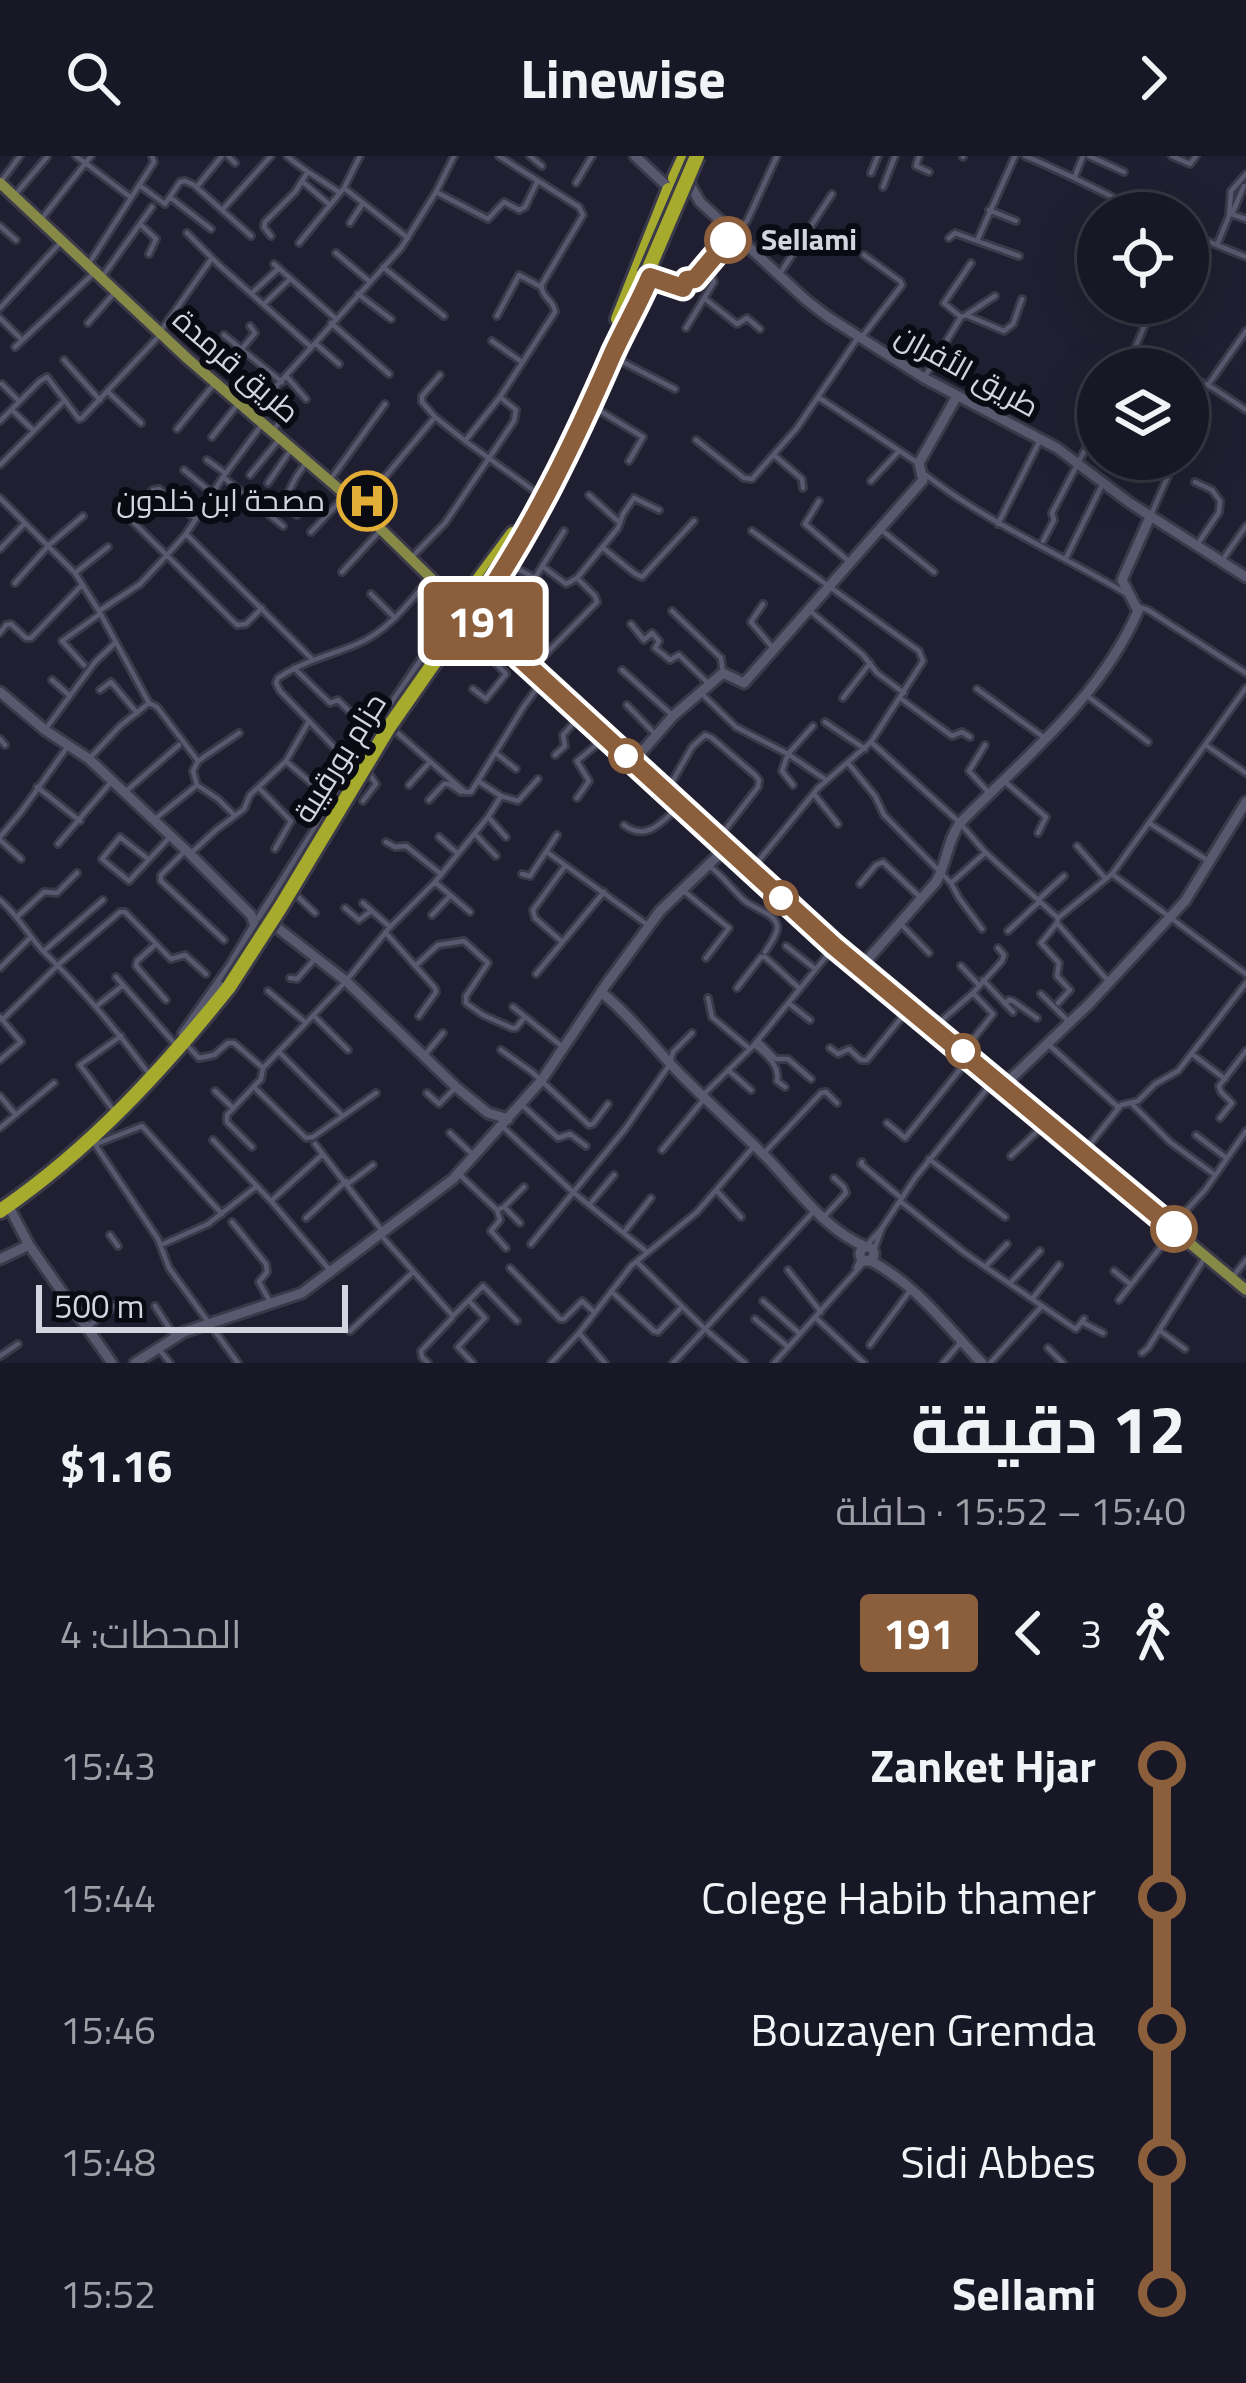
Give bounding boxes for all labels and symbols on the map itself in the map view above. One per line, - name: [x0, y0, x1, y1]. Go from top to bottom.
- place label: Sellami: [761, 216, 857, 262]
- marker: Sellami: [706, 218, 750, 262]
- street label: طريق قرمدة: [163, 297, 310, 434]
- street label: طريق الأفران: [887, 312, 1048, 428]
- hospital icon: مصحة ابن خلدون: [336, 470, 398, 532]
- place label: مصحة ابن خلدون: [116, 477, 325, 523]
- line badge: 191: [414, 582, 552, 660]
- street label: حزام بورقيبة: [281, 684, 397, 831]
- unlabelled marker: [610, 740, 642, 772]
- unlabelled marker: [765, 882, 797, 914]
- unlabelled marker: [947, 1035, 979, 1067]
- unlabelled marker: [1152, 1207, 1196, 1251]
- scale bar: [36, 1279, 348, 1332]

